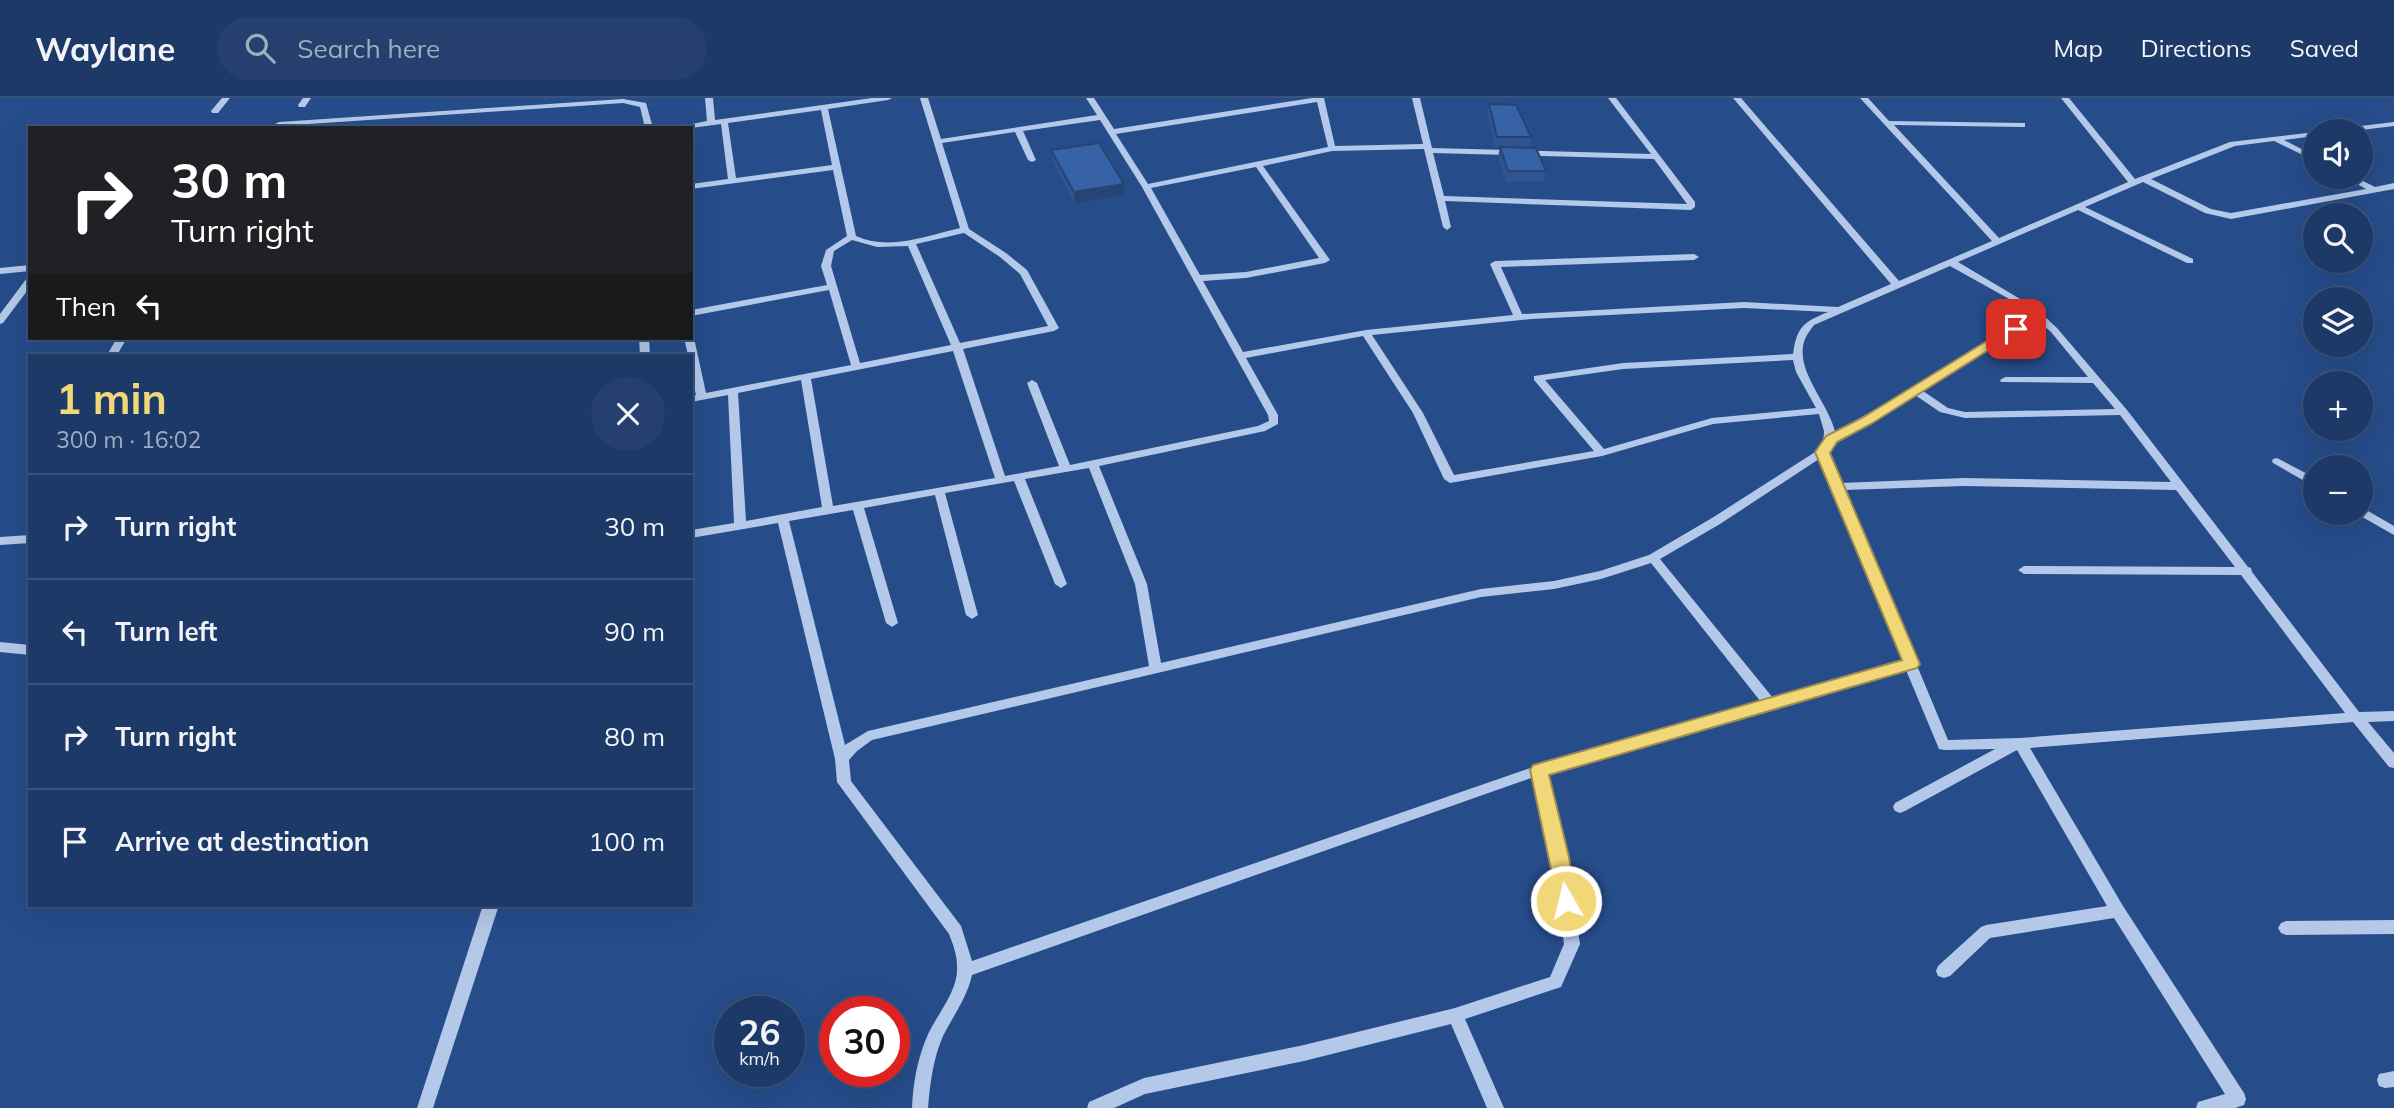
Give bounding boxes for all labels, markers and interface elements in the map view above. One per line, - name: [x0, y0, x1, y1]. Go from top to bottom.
- search box: [217, 17, 707, 80]
- text: Waylane: [35, 28, 175, 69]
- icon: search: [241, 29, 279, 67]
- text: Search here: [297, 32, 440, 65]
- text: Map: [2053, 33, 2103, 63]
- text: Directions: [2141, 33, 2252, 63]
- text: Saved: [2290, 33, 2359, 63]
- map controls: [2303, 119, 2373, 525]
- button: sound: [2303, 119, 2373, 189]
- text: 30 m: [171, 149, 287, 210]
- icon: right: [56, 154, 147, 245]
- button: search: [2303, 203, 2373, 273]
- text: Turn right: [171, 210, 314, 250]
- icon: left: [130, 287, 168, 325]
- button: layers: [2303, 287, 2373, 357]
- text: Then: [56, 290, 116, 323]
- pin: [1986, 299, 2046, 359]
- icon: arrive: [1997, 310, 2035, 348]
- button: +: [2303, 371, 2373, 441]
- text: 1 min: [56, 372, 167, 425]
- button: close: [591, 377, 665, 451]
- text: 300 m · 16:02: [56, 425, 201, 454]
- button: −: [2303, 455, 2373, 525]
- icon: right: [56, 508, 94, 546]
- text: Turn right: [115, 510, 236, 543]
- text: 30 m: [604, 510, 665, 543]
- icon: left: [56, 613, 94, 651]
- text: Turn left: [115, 615, 217, 648]
- text: 90 m: [604, 615, 665, 648]
- icon: right: [56, 718, 94, 756]
- text: Turn right: [115, 720, 236, 753]
- text: 80 m: [604, 720, 665, 753]
- icon: arrive: [56, 823, 94, 861]
- text: Arrive at destination: [115, 825, 370, 858]
- text: 100 m: [589, 825, 665, 858]
- position arrow: [1529, 864, 1603, 938]
- speed limit sign: 30: [819, 996, 910, 1087]
- text: 26: [738, 1010, 781, 1054]
- text: km/h: [739, 1047, 780, 1070]

